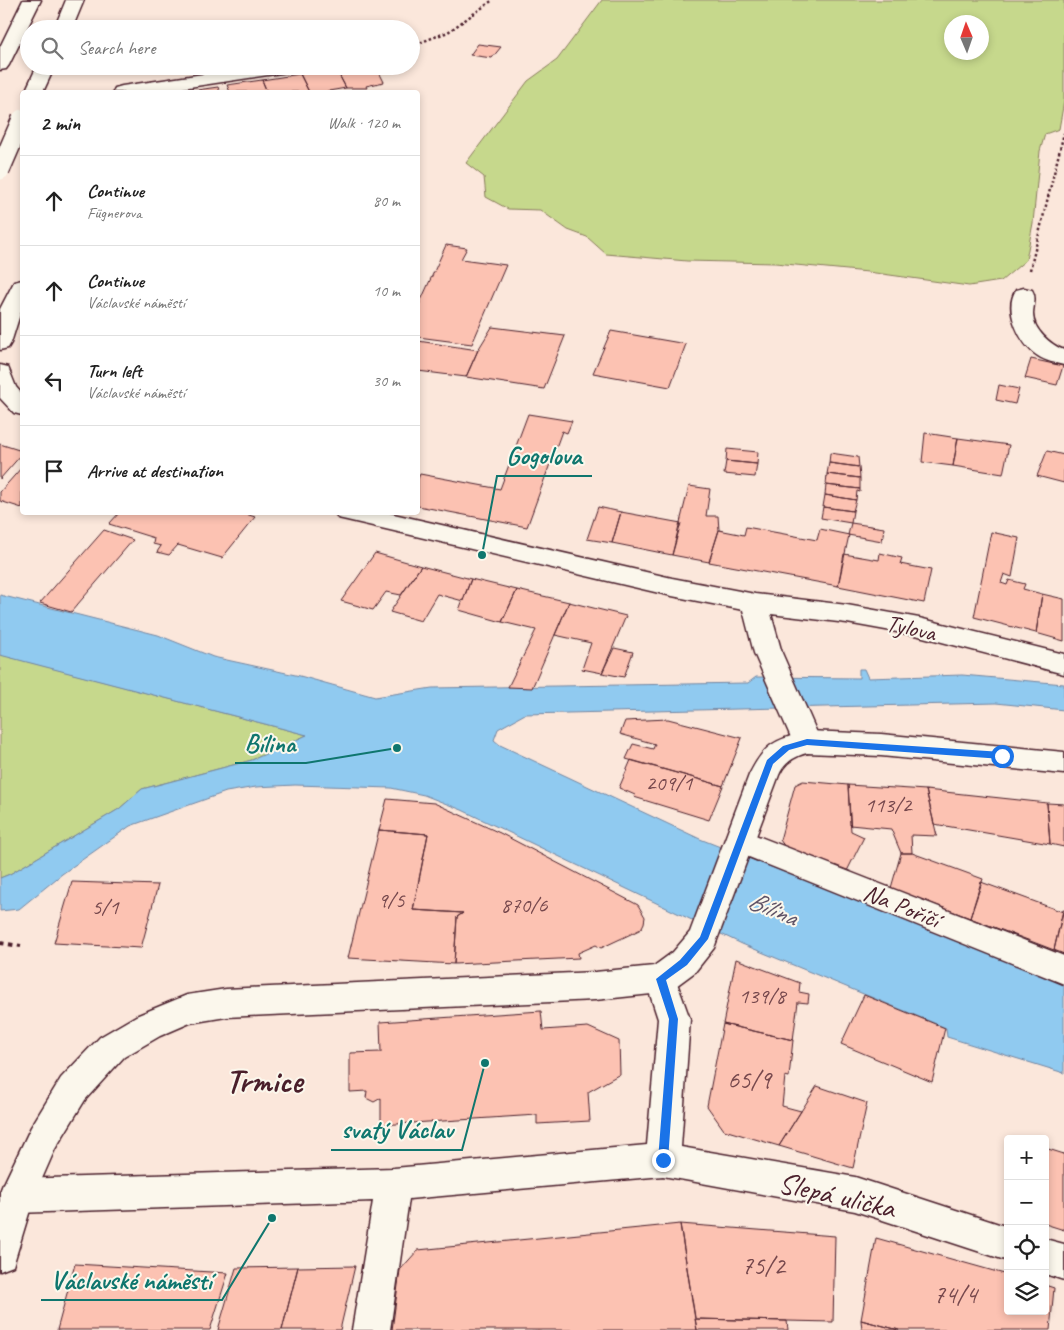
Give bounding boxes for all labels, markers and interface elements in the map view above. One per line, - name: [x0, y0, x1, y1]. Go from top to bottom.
- north arrow: [944, 15, 989, 60]
- search box: [20, 20, 420, 75]
- icon: search: [38, 34, 66, 62]
- text: Search here: [78, 36, 155, 60]
- text: 2 min: [40, 110, 80, 136]
- text: Walk · 120 m: [328, 113, 400, 133]
- text: Continue: [87, 179, 144, 203]
- icon: ahead: [40, 187, 68, 215]
- text: 80 m: [373, 191, 400, 211]
- text: Fügnerova: [87, 203, 142, 223]
- text: Continue: [87, 269, 144, 293]
- icon: ahead: [40, 277, 68, 305]
- text: 10 m: [373, 281, 400, 301]
- text: Václavské náměstí: [87, 293, 185, 313]
- text: Turn left: [87, 359, 142, 383]
- icon: left: [40, 367, 68, 395]
- text: 30 m: [373, 371, 400, 391]
- text: Václavské náměstí: [87, 383, 185, 403]
- callout: Gogolova: [497, 435, 592, 476]
- text: Gogolova: [506, 439, 584, 472]
- icon: arrive: [40, 457, 68, 485]
- text: Arrive at destination: [87, 459, 223, 483]
- street label: Tylova: [883, 607, 941, 649]
- callout: Bílina: [235, 722, 306, 763]
- text: Bílina: [245, 727, 298, 760]
- route start: [991, 745, 1014, 768]
- house number: 209/1: [646, 769, 694, 797]
- house number: 113/2: [865, 791, 914, 819]
- street label: Na Poříčí: [859, 876, 949, 938]
- water label: Bílina: [743, 884, 805, 934]
- house number: 9/5: [377, 886, 406, 914]
- house number: 870/6: [501, 891, 549, 919]
- house number: 5/1: [91, 893, 120, 921]
- house number: 139/8: [739, 982, 788, 1010]
- district label: Trmice: [226, 1059, 305, 1102]
- house number: 65/9: [727, 1063, 773, 1096]
- callout: svatý Václav: [331, 1109, 462, 1150]
- text: svatý Václav: [341, 1113, 455, 1146]
- map controls: [1004, 1135, 1049, 1315]
- button: +: [1004, 1135, 1049, 1180]
- route end: [652, 1149, 675, 1172]
- street label: Slepá ulička: [775, 1163, 901, 1227]
- button: −: [1004, 1180, 1049, 1225]
- button: locate: [1004, 1225, 1049, 1270]
- house number: 75/2: [741, 1249, 787, 1282]
- callout: Václavské náměstí: [41, 1259, 222, 1300]
- text: Václavské náměstí: [50, 1264, 217, 1297]
- button: layers: [1004, 1270, 1049, 1315]
- house number: 74/4: [933, 1278, 979, 1311]

